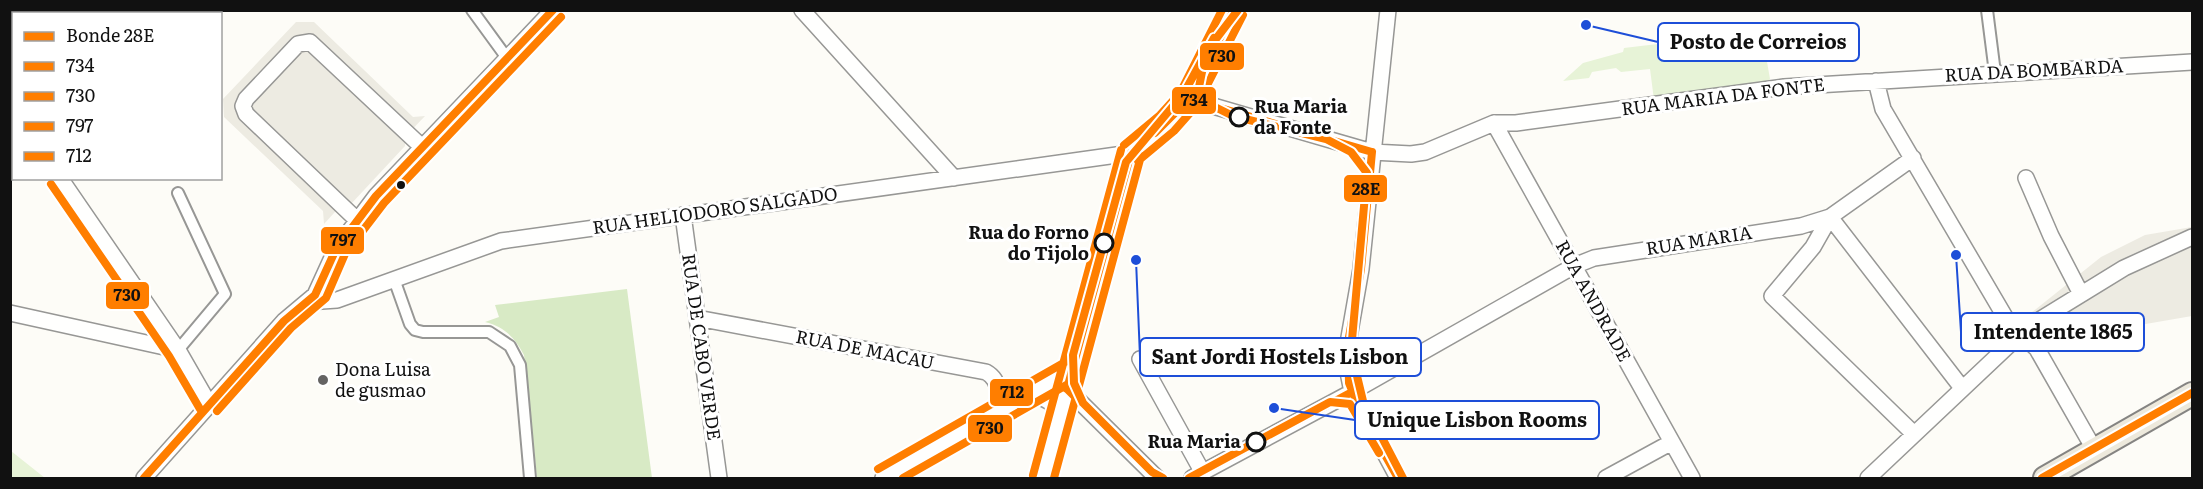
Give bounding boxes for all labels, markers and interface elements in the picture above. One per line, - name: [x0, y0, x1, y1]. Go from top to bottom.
- legend: [12, 12, 222, 180]
- text: Bonde 28E: [66, 21, 154, 48]
- callout: Posto de Correios: [1658, 23, 1859, 61]
- text: Posto de Correios: [1669, 25, 1847, 55]
- line badge: 730: [1199, 42, 1245, 71]
- text: 730: [1208, 43, 1236, 67]
- text: 734: [66, 51, 95, 78]
- street label: RUA DA BOMBARDA: [1944, 51, 2124, 88]
- street label: RUA MARIA DA FONTE: [1620, 70, 1826, 121]
- text: 730: [66, 81, 95, 108]
- line badge: 734: [1171, 86, 1217, 115]
- text: 734: [1180, 87, 1208, 111]
- place label: Rua Maria da Fonte: [1254, 92, 1348, 140]
- marker: Rua Maria da Fonte: [1229, 107, 1249, 127]
- text: 797: [66, 111, 94, 138]
- text: 712: [66, 141, 92, 168]
- line badge: 28E: [1343, 174, 1388, 203]
- text: 28E: [1352, 176, 1381, 200]
- unlabelled marker: [395, 179, 407, 191]
- street label: RUA HELIODORO SALGADO: [590, 179, 839, 240]
- place label: Rua do Forno do Tijolo: [968, 218, 1089, 266]
- street label: RUA MARIA: [1644, 218, 1754, 261]
- line badge: 797: [320, 226, 365, 255]
- text: 797: [330, 227, 357, 251]
- marker: Rua do Forno do Tijolo: [1094, 233, 1114, 253]
- street label: RUA ANDRADE: [1550, 234, 1639, 366]
- street label: RUA DE CABO VERDE: [676, 252, 729, 442]
- line badge: 730: [105, 281, 150, 310]
- text: 730: [113, 282, 141, 306]
- callout: Intendente 1865: [1961, 313, 2144, 351]
- text: Intendente 1865: [1973, 315, 2133, 345]
- street label: RUA DE MACAU: [794, 322, 937, 375]
- callout: Sant Jordi Hostels Lisbon: [1140, 338, 1421, 376]
- text: Sant Jordi Hostels Lisbon: [1152, 340, 1409, 370]
- place label: Dona Luisa de gusmao: [335, 355, 431, 403]
- marker: Dona Luisa de gusmao: [316, 373, 330, 387]
- line badge: 712: [989, 378, 1034, 407]
- text: 712: [1000, 379, 1024, 403]
- callout: Unique Lisbon Rooms: [1355, 401, 1599, 439]
- text: Unique Lisbon Rooms: [1367, 403, 1587, 433]
- line badge: 730: [967, 414, 1013, 443]
- text: 730: [976, 415, 1004, 439]
- place label: Rua Maria: [1148, 427, 1242, 454]
- marker: Rua Maria: [1246, 432, 1266, 452]

